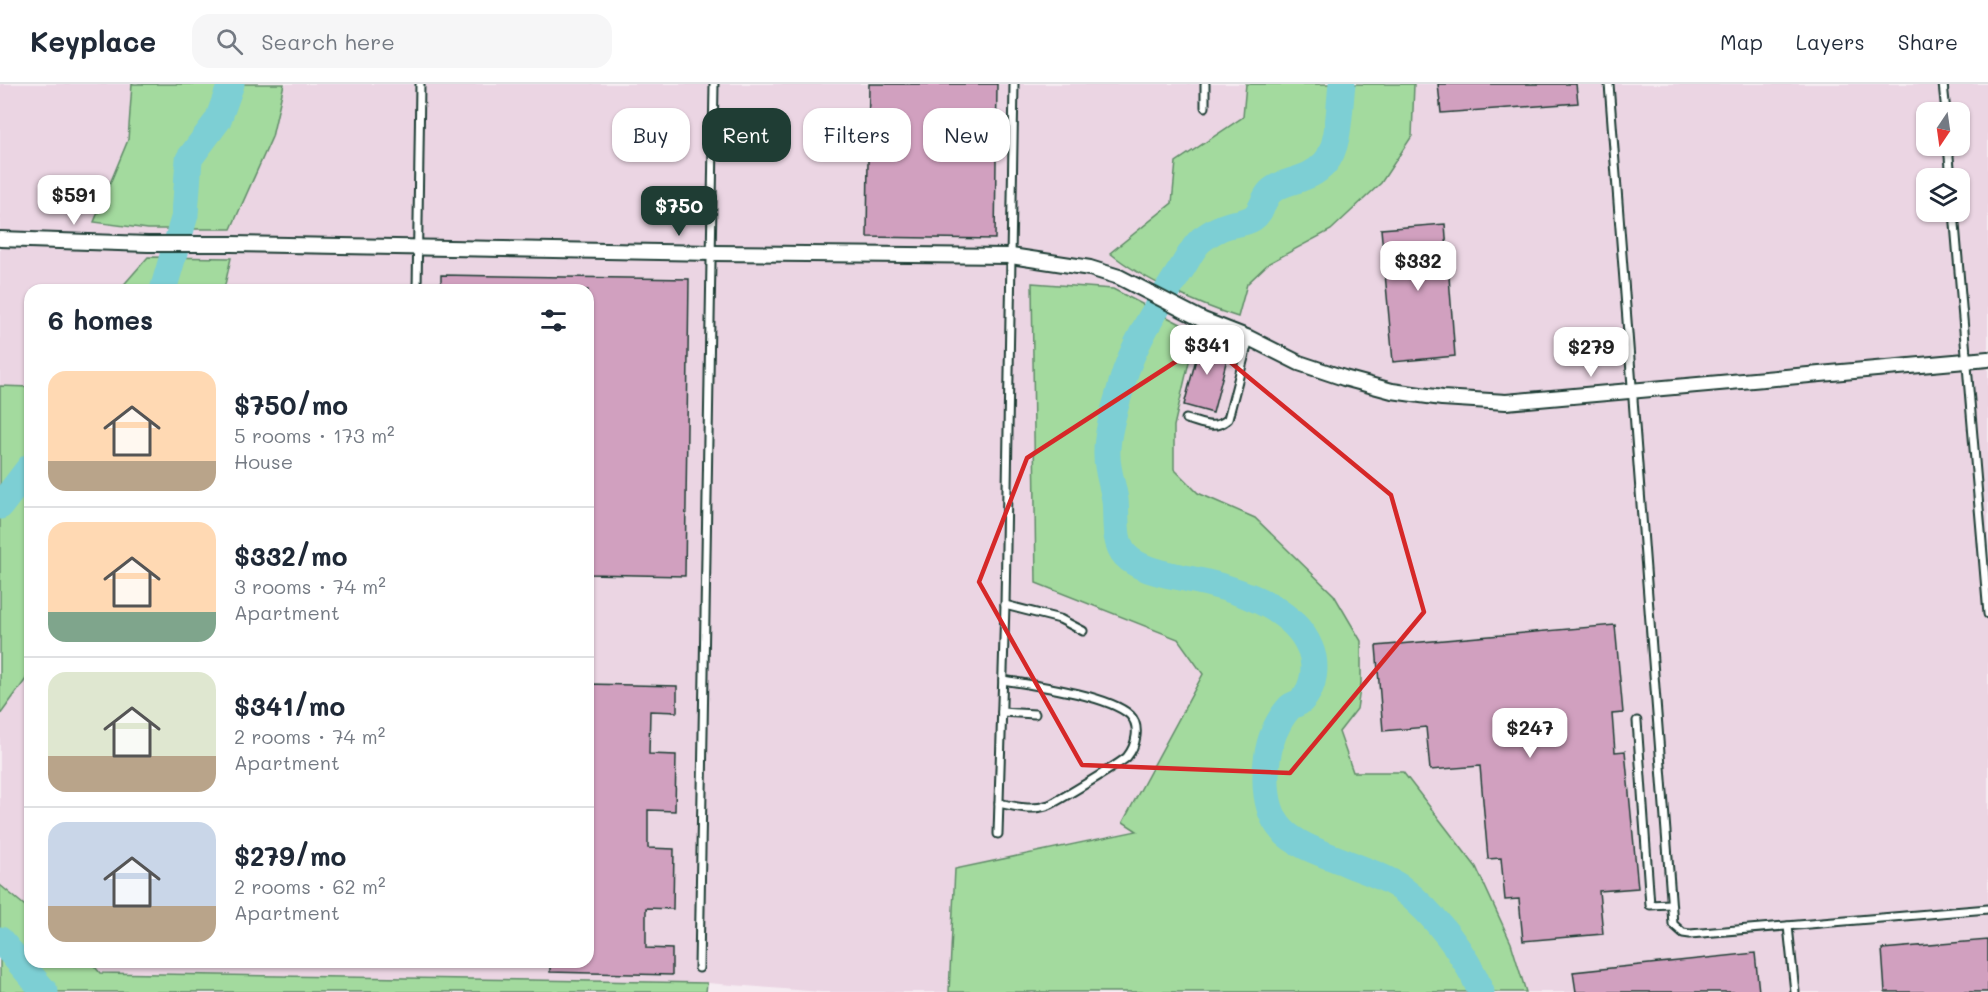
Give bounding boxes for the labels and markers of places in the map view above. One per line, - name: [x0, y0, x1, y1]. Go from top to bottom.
- pin: $591: [38, 175, 110, 226]
- pin: $750: [643, 186, 715, 237]
- pin: $332: [1382, 241, 1454, 292]
- pin: $341: [1171, 325, 1243, 376]
- pin: $279: [1555, 327, 1627, 378]
- pin: $247: [1494, 708, 1566, 759]

